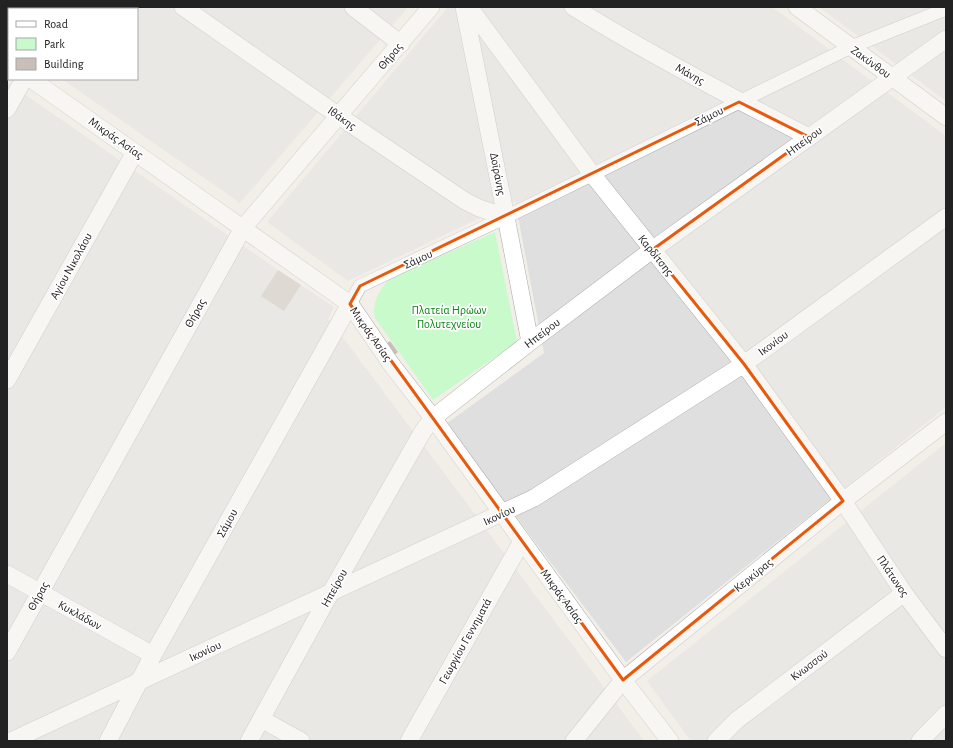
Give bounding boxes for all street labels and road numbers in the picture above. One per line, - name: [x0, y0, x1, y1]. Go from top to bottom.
- street label: Θήρας: [376, 40, 405, 72]
- street label: Ζακύνθου: [849, 44, 893, 81]
- street label: Μάνης: [673, 61, 707, 88]
- street label: Ιθάκης: [325, 104, 359, 133]
- street label: Σάμου: [693, 104, 725, 128]
- street label: Μικράς Ασίας: [86, 115, 146, 162]
- street label: Ηπείρου: [784, 124, 824, 158]
- street label: Δοϊράνης: [487, 152, 508, 197]
- street label: Αγίου Νικολάου: [48, 231, 94, 301]
- street label: Καρδίτσης: [635, 232, 676, 279]
- street label: Σάμου: [402, 247, 434, 271]
- street label: Θήρας: [182, 296, 209, 330]
- street label: Μικράς Ασίας: [347, 305, 394, 364]
- street label: Ηπείρου: [522, 316, 562, 350]
- street label: Ικονίου: [756, 328, 790, 358]
- street label: Ικονίου: [481, 502, 517, 528]
- street label: Σάμου: [214, 507, 240, 539]
- street label: Πλάτωνος: [874, 553, 911, 600]
- street label: Κερκύρας: [731, 556, 775, 595]
- street label: Ηπείρου: [319, 567, 349, 609]
- street label: Μικράς Ασίας: [538, 567, 586, 626]
- street label: Θήρας: [25, 579, 52, 613]
- street label: Γεωργίου Γεννηματά: [437, 596, 493, 686]
- street label: Κυκλάδων: [56, 598, 104, 632]
- street label: Ικονίου: [187, 638, 223, 664]
- street label: Κνωσσού: [788, 647, 830, 683]

